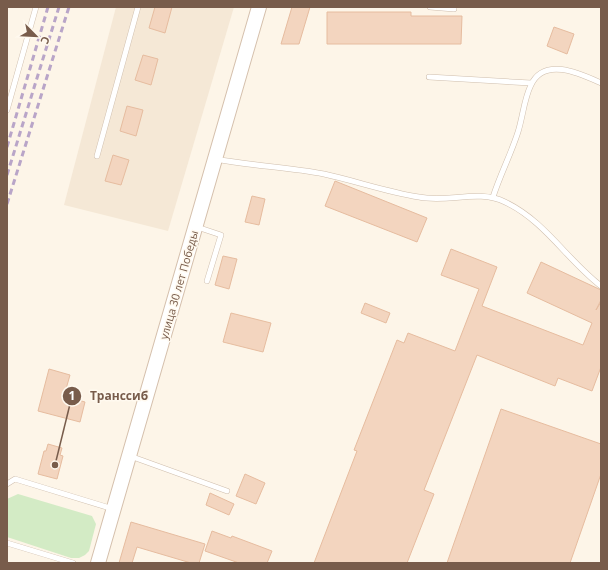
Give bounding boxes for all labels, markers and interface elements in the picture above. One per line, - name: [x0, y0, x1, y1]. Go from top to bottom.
- north arrow: [16, 16, 56, 56]
- text: С: [37, 34, 54, 47]
- street label: улица 30 лет Победы: [156, 229, 201, 341]
- callout: Транссиб: [62, 384, 156, 408]
- text: 1: [69, 387, 75, 404]
- text: Транссиб: [90, 387, 148, 404]

